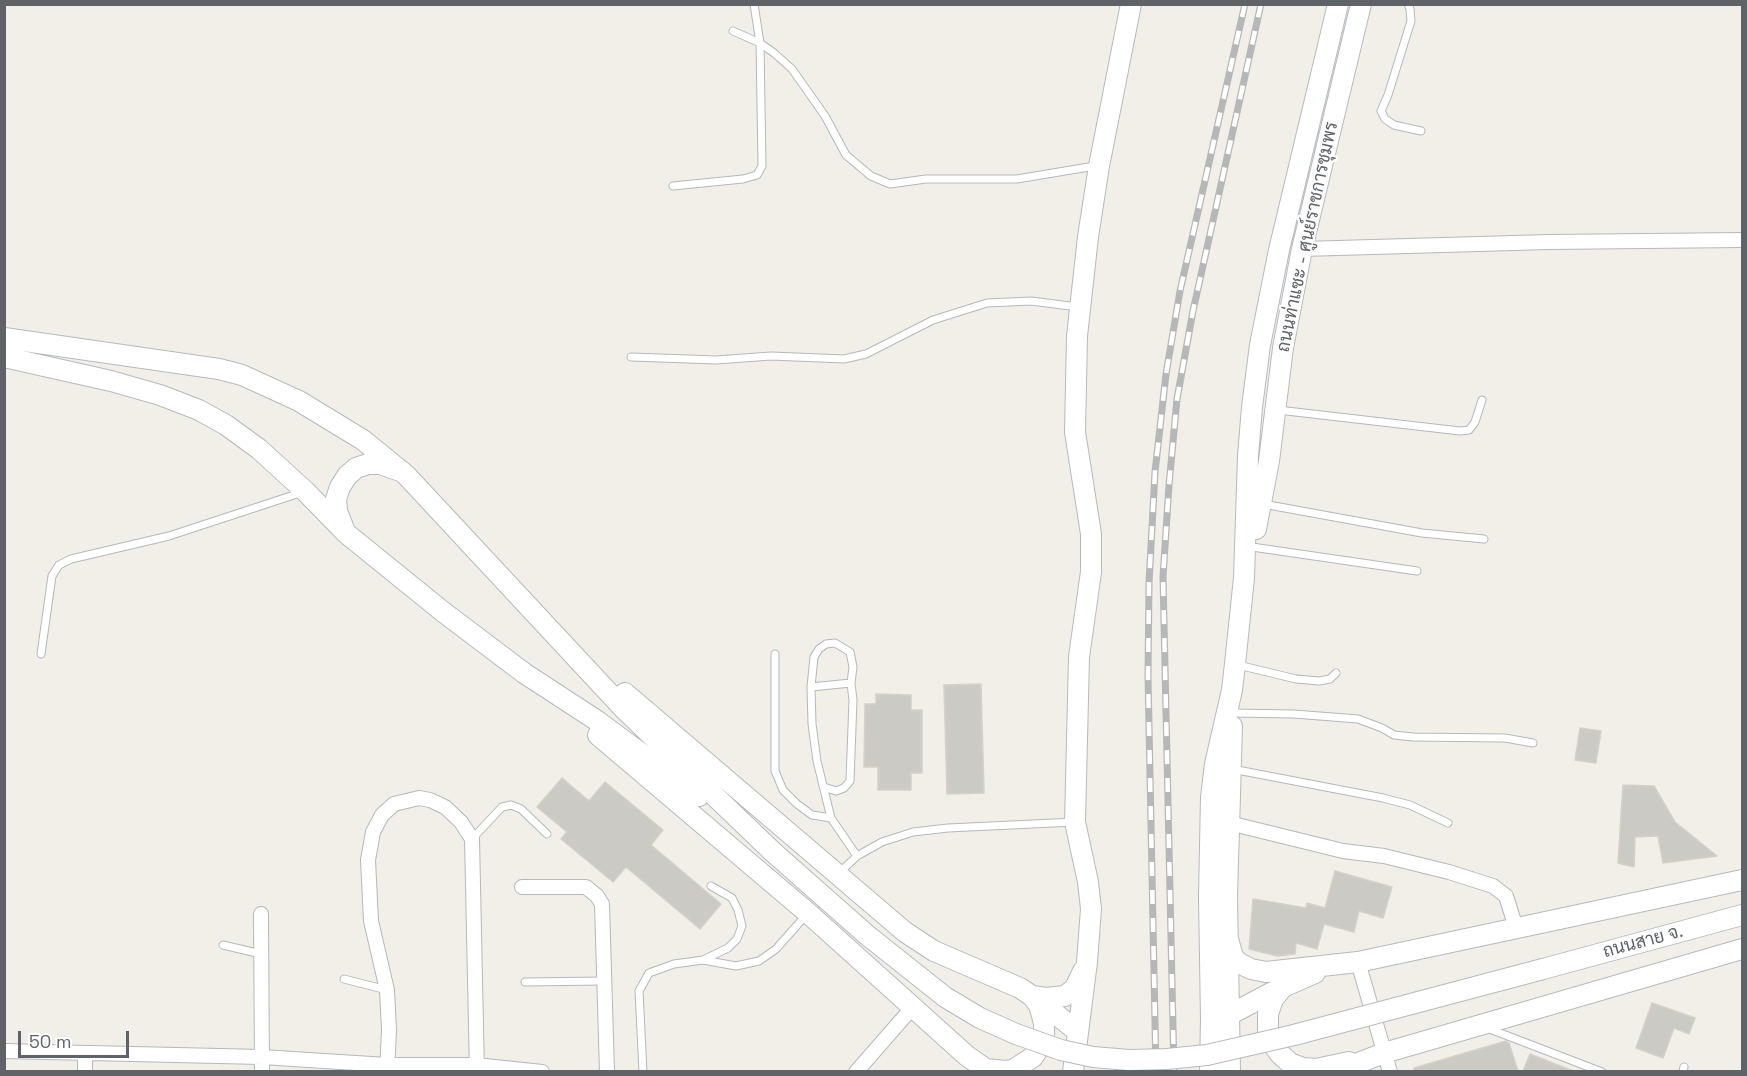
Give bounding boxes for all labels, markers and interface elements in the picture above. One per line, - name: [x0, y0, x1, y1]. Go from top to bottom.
- street label: ถนนท่าแซะ - ศูนย์ราชการชุมพร: [1273, 120, 1343, 354]
- street label: ถนนสาย จ.: [1601, 921, 1685, 963]
- scale bar: [21, 1019, 132, 1057]
- text: 50 m: [29, 1030, 71, 1053]

